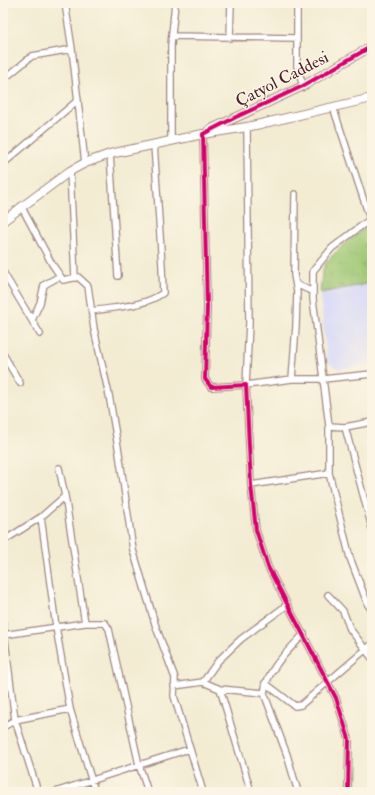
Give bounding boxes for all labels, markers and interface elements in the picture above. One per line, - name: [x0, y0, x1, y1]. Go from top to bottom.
- street label: Çatyol Caddesi: [232, 46, 333, 112]

